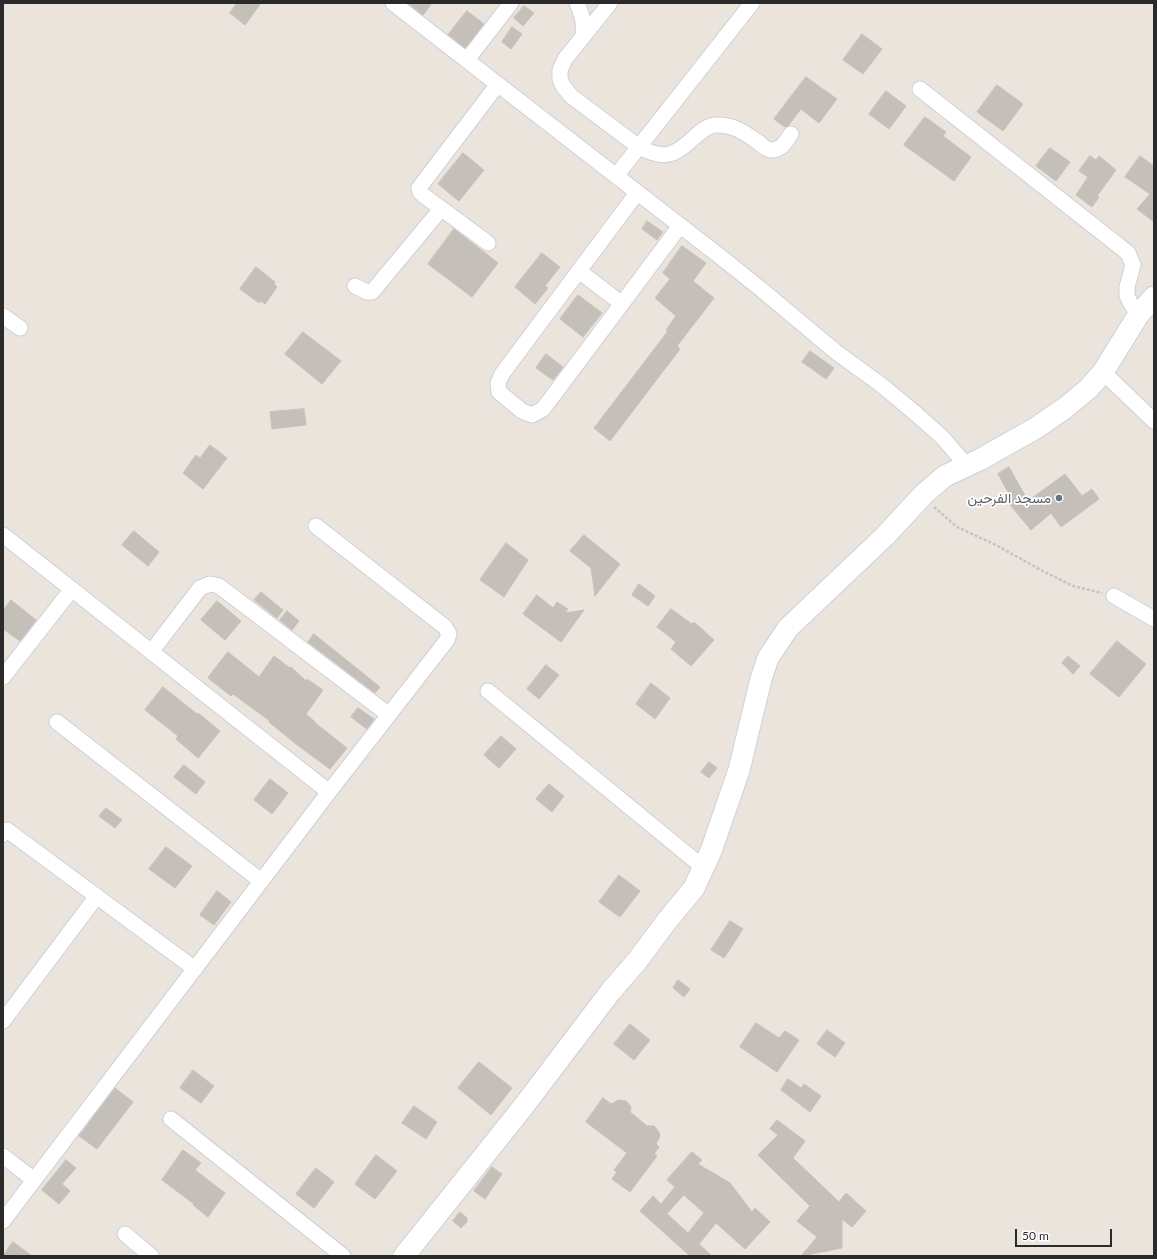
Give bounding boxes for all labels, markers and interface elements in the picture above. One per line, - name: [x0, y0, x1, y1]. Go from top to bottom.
- place label: مسجد الفرحين: [968, 490, 1051, 506]
- marker: مسجد الفرحين: [1054, 493, 1064, 503]
- scale bar: [1017, 1221, 1114, 1247]
- text: 50 m: [1022, 1228, 1049, 1243]

